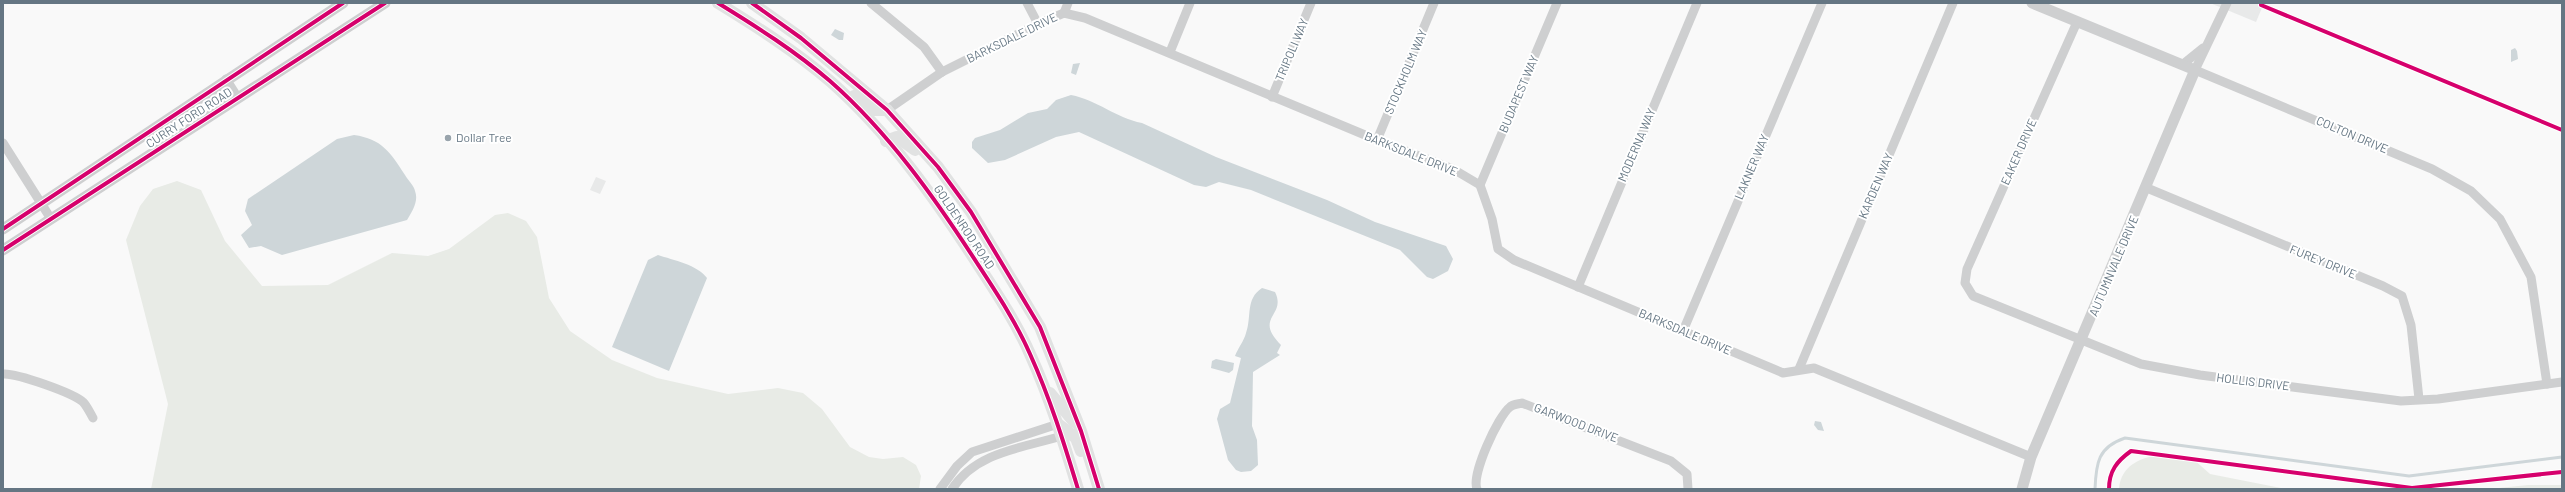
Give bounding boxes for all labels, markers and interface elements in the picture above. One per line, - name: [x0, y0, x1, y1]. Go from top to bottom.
- street label: BARKSDALE DRIVE: [964, 9, 1059, 65]
- street label: TRIPOLI WAY: [1272, 16, 1311, 83]
- street label: STOCKHOLM WAY: [1381, 27, 1429, 116]
- street label: BUDAPEST WAY: [1495, 53, 1541, 134]
- street label: CURRY FORD ROAD: [143, 84, 234, 150]
- street label: MODERNA WAY: [1614, 106, 1658, 183]
- street label: COLTON DRIVE: [2314, 113, 2390, 156]
- street label: EAKER DRIVE: [1997, 116, 2039, 187]
- street label: BARKSDALE DRIVE: [1363, 128, 1460, 178]
- place label: Dollar Tree: [456, 130, 512, 144]
- street label: LAKNER WAY: [1731, 132, 1771, 201]
- marker: Dollar Tree: [443, 133, 453, 143]
- street label: KARDEN WAY: [1855, 150, 1895, 221]
- street label: GOLDENROD ROAD: [931, 182, 998, 271]
- street label: AUTUMNVALE DRIVE: [2086, 213, 2141, 318]
- street label: FUREY DRIVE: [2288, 241, 2359, 281]
- street label: BARKSDALE DRIVE: [1637, 305, 1734, 357]
- street label: HOLLIS DRIVE: [2216, 370, 2290, 392]
- street label: GARWOOD DRIVE: [1532, 400, 1620, 445]

